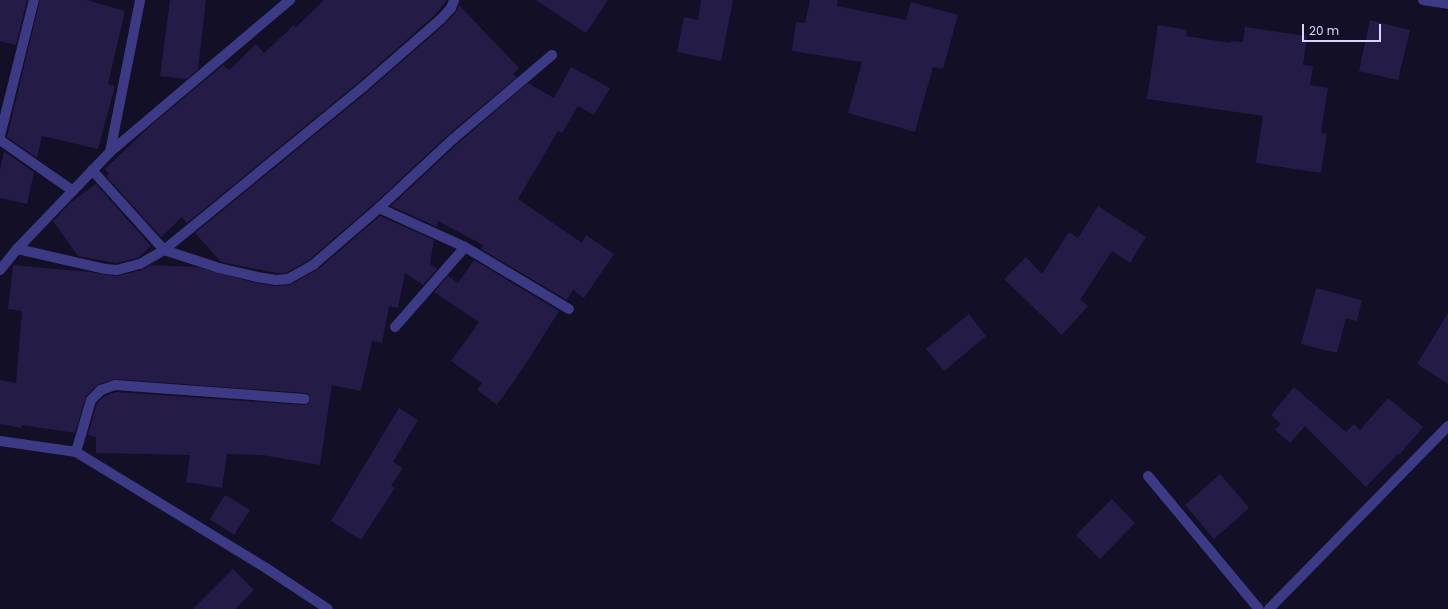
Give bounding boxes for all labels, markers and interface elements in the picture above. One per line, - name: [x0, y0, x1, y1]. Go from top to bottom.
- scale bar: [1304, 16, 1383, 42]
- text: 20 m: [1309, 22, 1339, 39]

